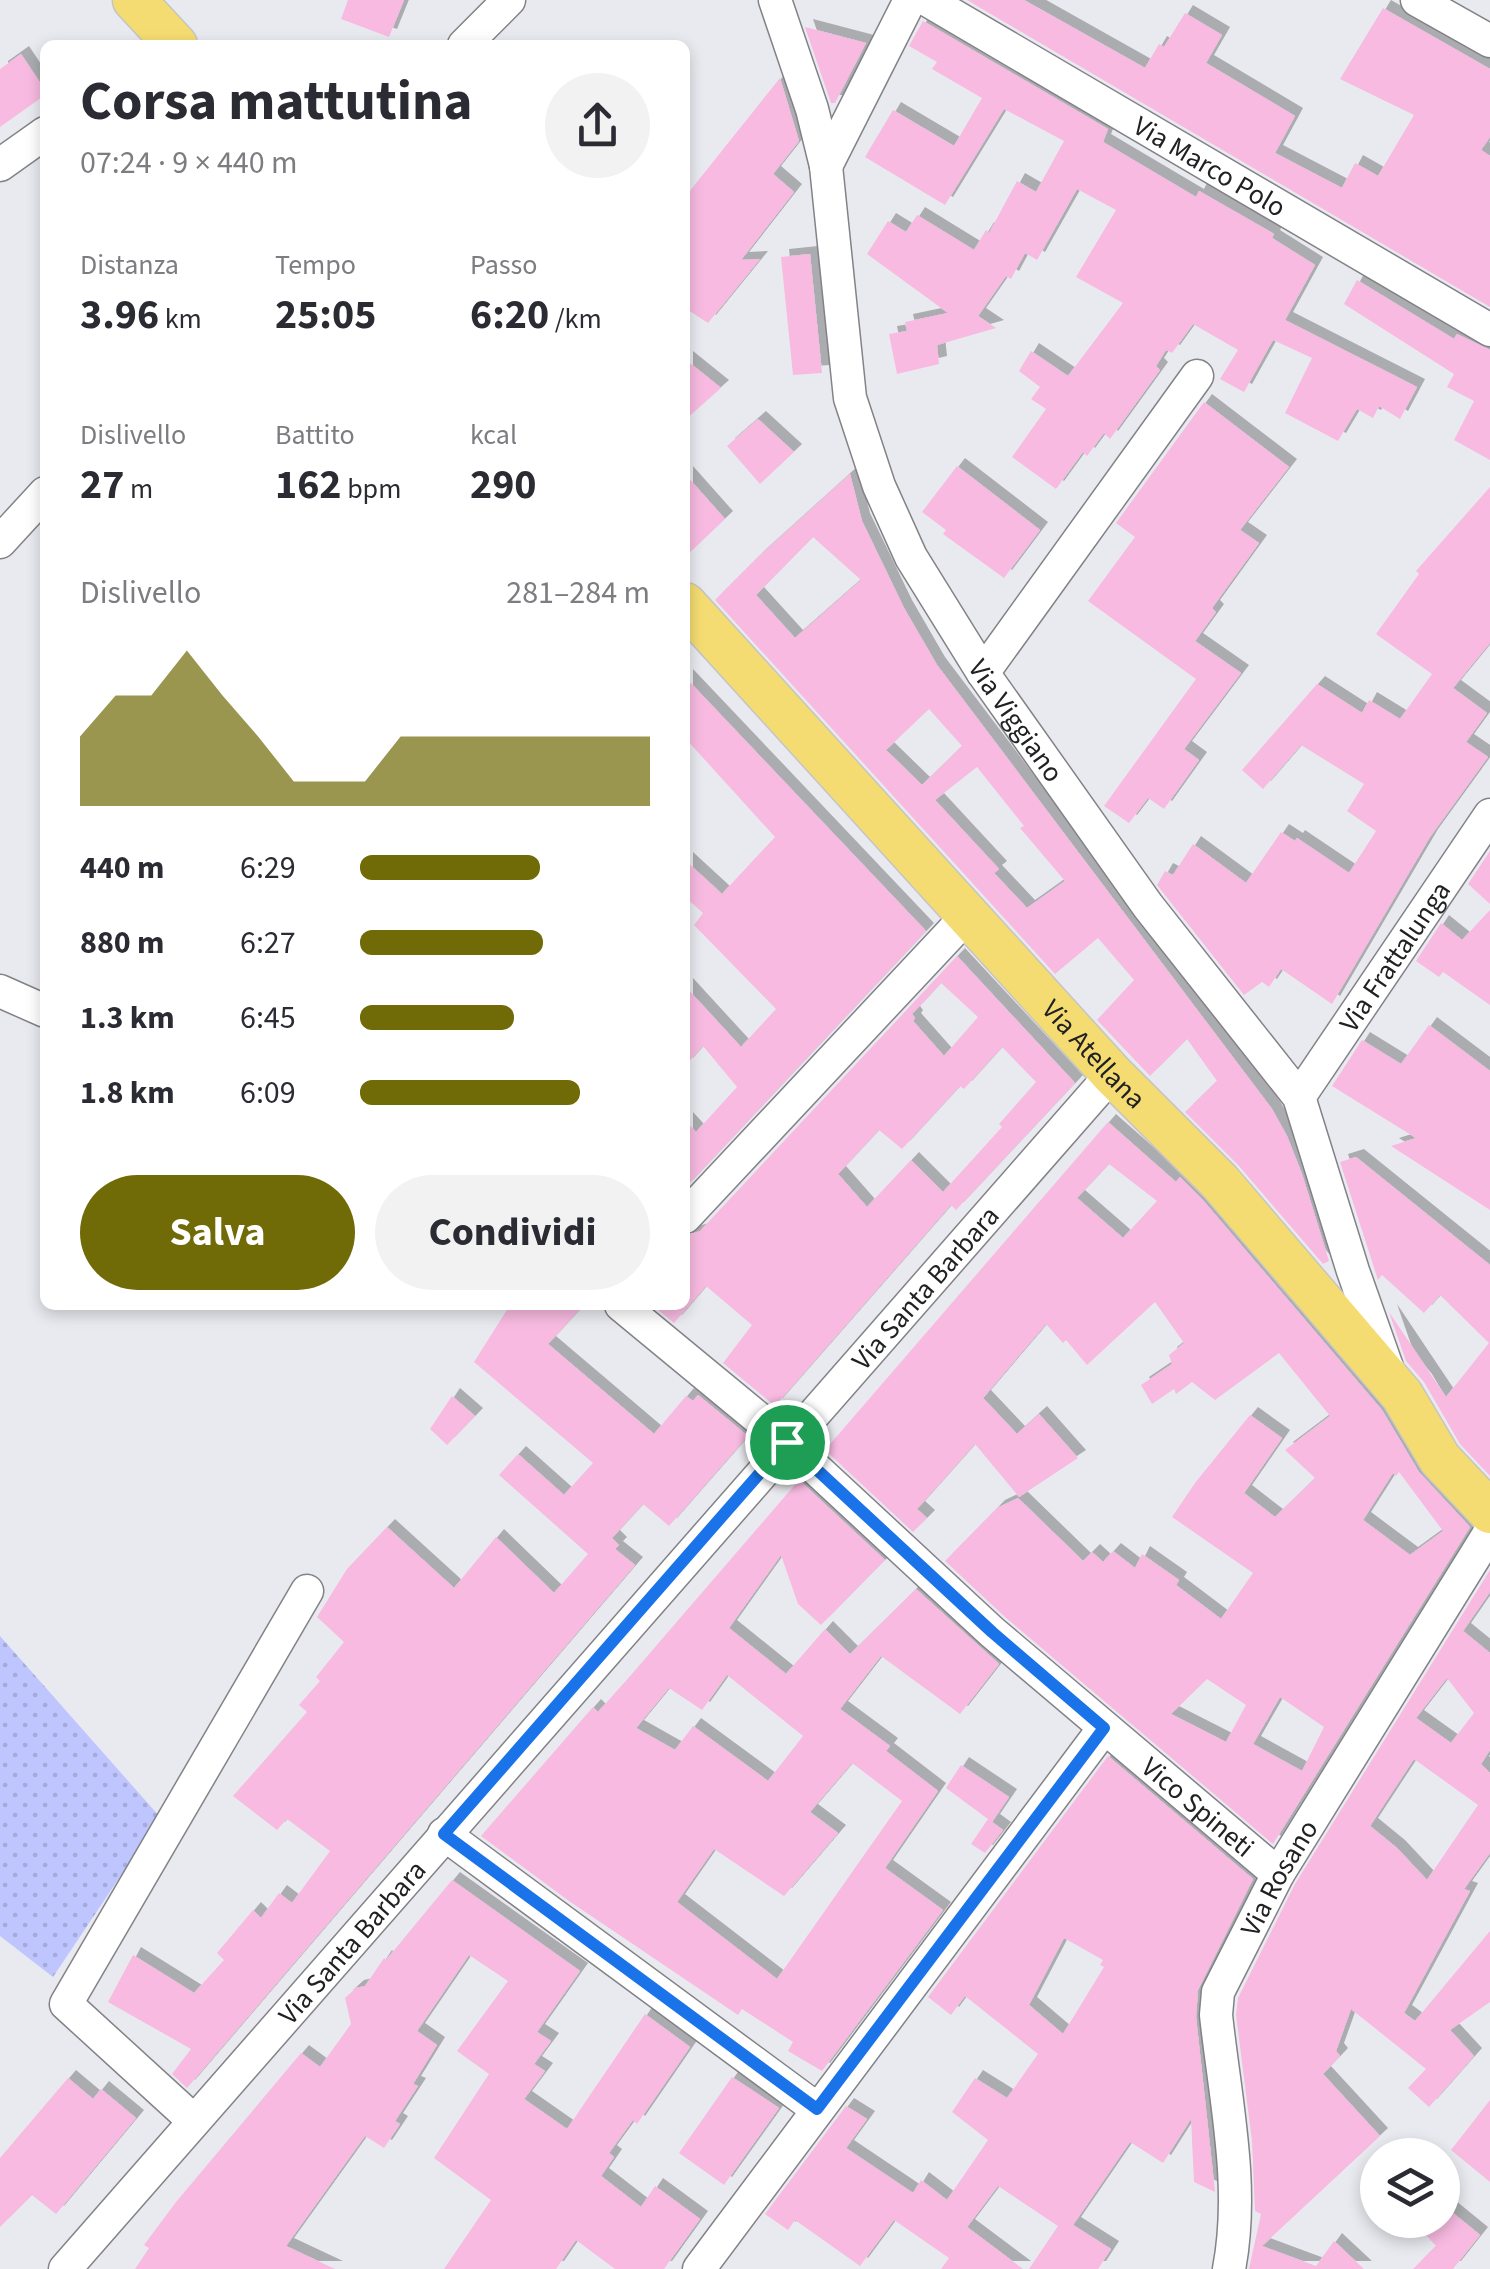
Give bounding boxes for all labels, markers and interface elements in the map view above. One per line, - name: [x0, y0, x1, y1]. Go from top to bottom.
- text: Corsa mattutina: [80, 63, 472, 141]
- button: share: [545, 73, 650, 178]
- street label: Via Marco Polo: [1126, 106, 1293, 227]
- text: 07:24 · 9 × 440 m: [80, 140, 298, 186]
- text: Distanza: [80, 245, 179, 285]
- text: Tempo: [275, 245, 356, 285]
- text: Passo: [470, 245, 537, 285]
- text: 3.96: [80, 285, 159, 345]
- text: 25:05: [275, 285, 376, 345]
- text: 6:20: [470, 285, 549, 345]
- text: km: [159, 299, 202, 339]
- text: /km: [549, 299, 602, 339]
- text: Dislivello: [80, 415, 186, 455]
- text: Battito: [275, 415, 355, 455]
- text: kcal: [470, 415, 517, 455]
- text: 27: [80, 455, 124, 515]
- text: 162: [275, 455, 342, 515]
- text: 290: [470, 455, 537, 515]
- text: m: [124, 469, 153, 509]
- text: bpm: [342, 469, 401, 509]
- text: Dislivello: [80, 570, 201, 616]
- text: 281–284 m: [506, 570, 650, 616]
- street label: Via Viggiano: [958, 652, 1073, 790]
- text: 440 m: [80, 845, 165, 891]
- text: 6:29: [240, 845, 296, 891]
- street label: Via Frattalunga: [1330, 873, 1461, 1040]
- text: 880 m: [80, 920, 165, 966]
- text: 6:27: [240, 920, 296, 966]
- street label: Via Atellana: [1032, 991, 1155, 1118]
- text: 1.3 km: [80, 995, 175, 1041]
- text: 6:45: [240, 995, 296, 1041]
- text: 1.8 km: [80, 1070, 175, 1116]
- text: 6:09: [240, 1070, 296, 1116]
- button: Salva: [80, 1175, 355, 1290]
- button: Condividi: [375, 1175, 650, 1290]
- street label: Via Santa Barbara: [843, 1197, 1009, 1379]
- pin: [745, 1400, 830, 1485]
- icon: arrive: [760, 1415, 815, 1470]
- street label: Vico Spineti: [1132, 1748, 1263, 1867]
- street label: Via Rosano: [1231, 1812, 1328, 1943]
- street label: Via Santa Barbara: [269, 1852, 436, 2033]
- map controls: [1360, 2138, 1460, 2238]
- button: layers: [1360, 2138, 1460, 2238]

